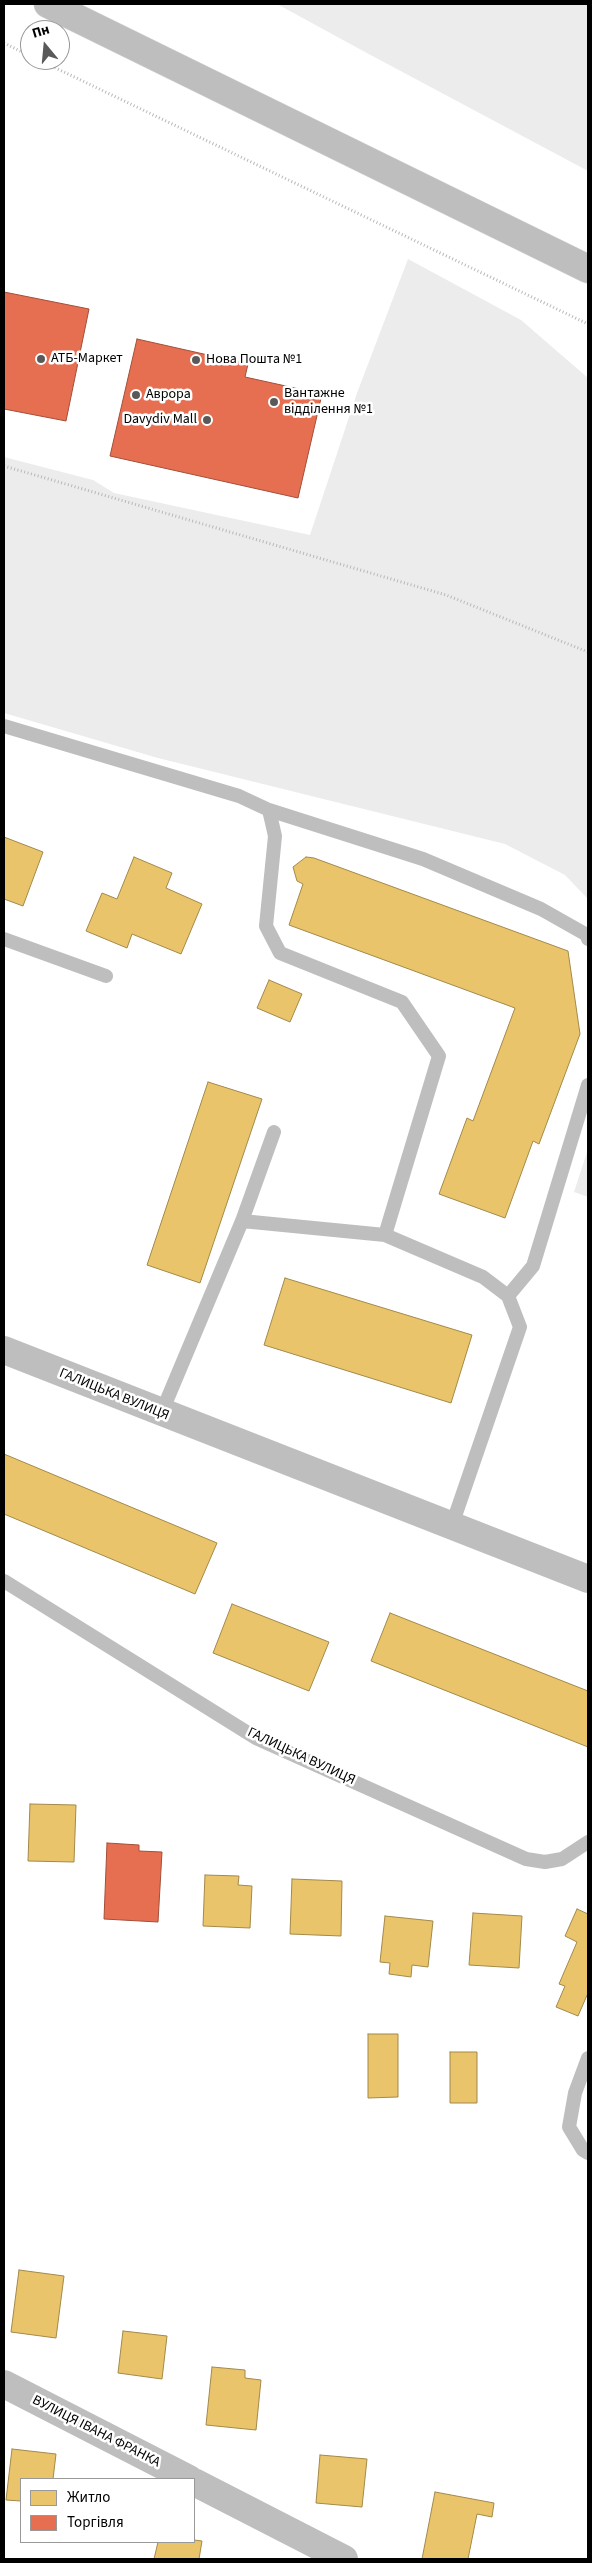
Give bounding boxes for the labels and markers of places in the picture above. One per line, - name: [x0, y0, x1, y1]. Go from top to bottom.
- place label: АТБ-Маркет: [51, 351, 123, 367]
- place label: Нова Пошта №1: [206, 352, 302, 368]
- marker: АТБ-Маркет: [35, 353, 47, 365]
- marker: Нова Пошта №1: [190, 354, 202, 366]
- place label: Вантажне відділення №1: [284, 386, 373, 418]
- place label: Аврора: [146, 387, 191, 403]
- marker: Аврора: [130, 389, 142, 401]
- marker: Вантажне відділення №1: [268, 396, 280, 408]
- place label: Davydiv Mall: [123, 412, 197, 428]
- marker: Davydiv Mall: [201, 414, 213, 426]

